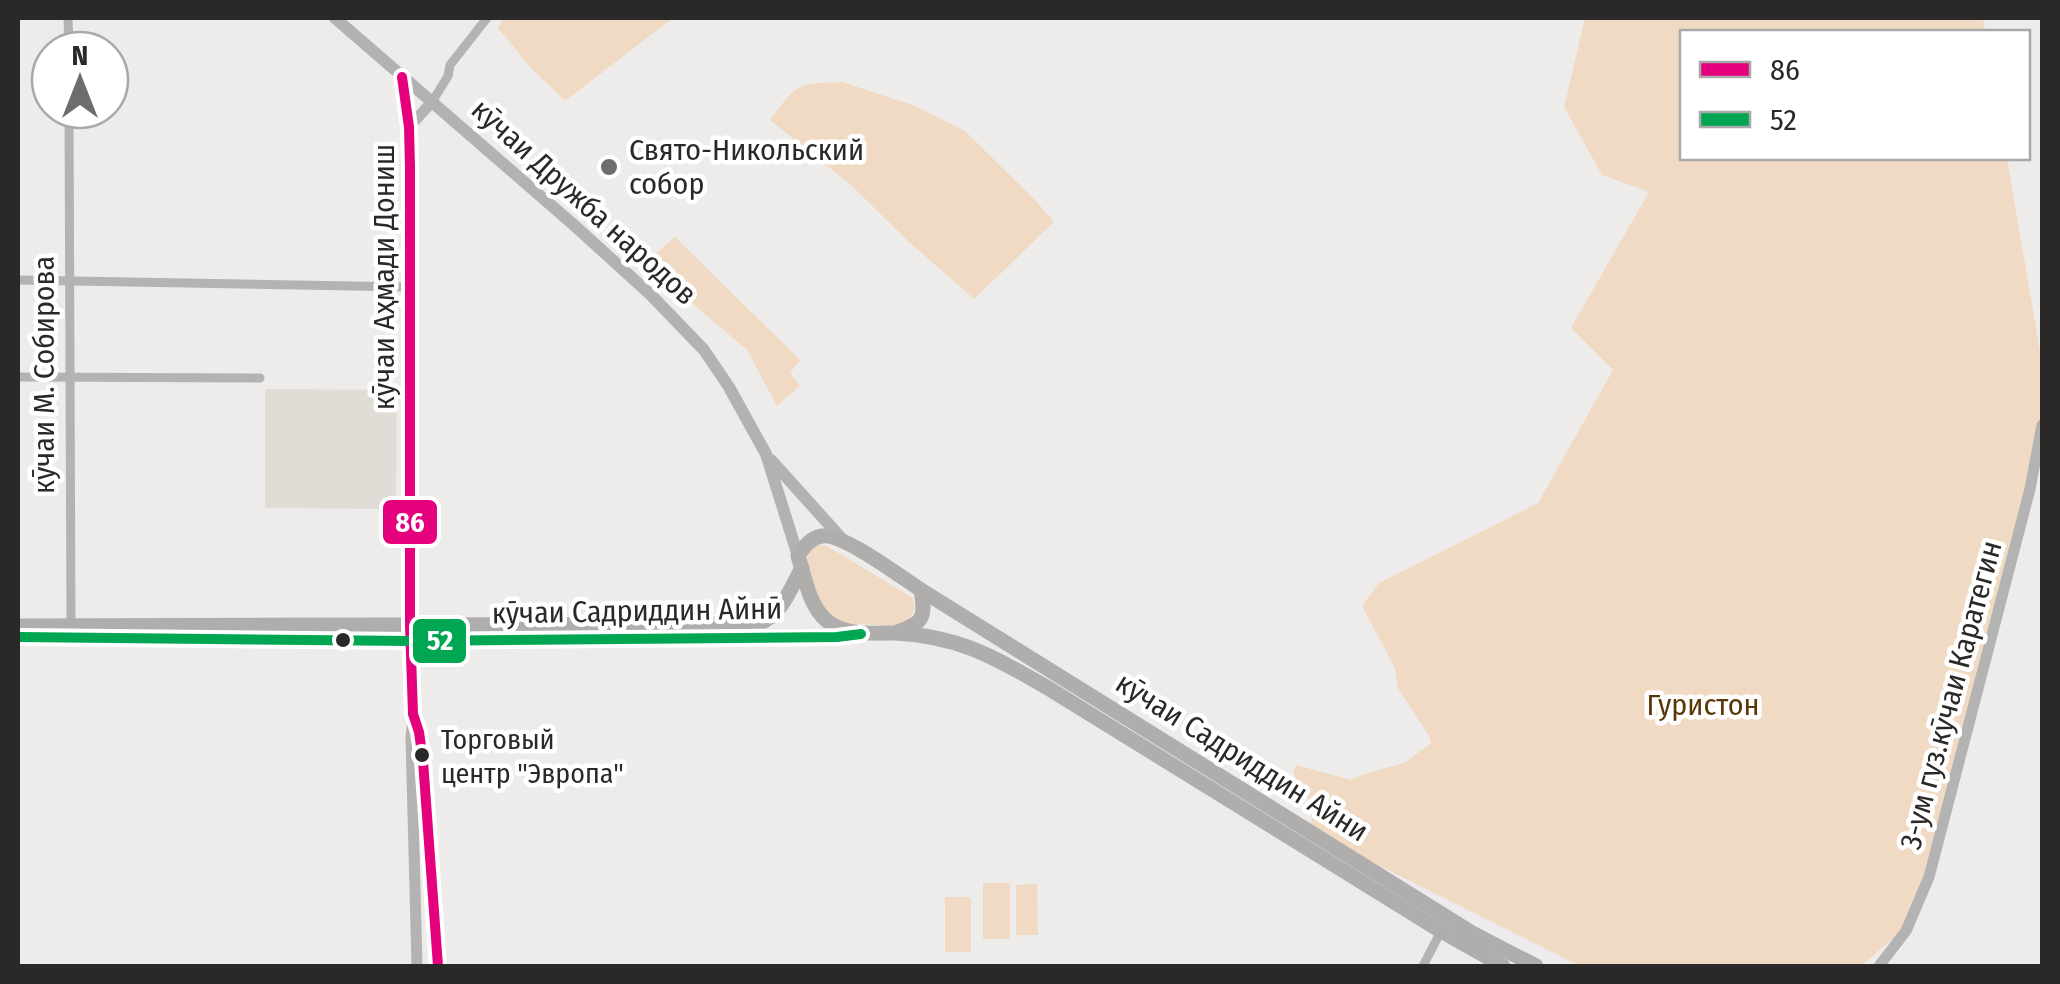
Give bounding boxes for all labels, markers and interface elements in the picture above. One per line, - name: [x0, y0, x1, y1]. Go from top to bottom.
- north arrow: [30, 30, 130, 130]
- legend: [1680, 30, 2030, 160]
- text: N: [72, 39, 88, 72]
- text: 86: [1770, 52, 1800, 88]
- street label: кӯчаи Дружба народов: [464, 92, 704, 312]
- text: 52: [1770, 102, 1797, 138]
- place label: Свято-Никольский собор: [629, 132, 864, 202]
- street label: кӯчаи Аҳмади Дониш: [366, 144, 402, 410]
- marker: Свято-Никольский собор: [598, 156, 620, 178]
- street label: кӯчаи М. Собирова: [26, 256, 62, 494]
- line badge: 86: [381, 498, 439, 546]
- text: 86: [395, 506, 425, 539]
- street label: 3-ум гуз.кӯчаи Каратегин: [1892, 537, 2010, 853]
- street label: кӯчаи Садриддин Айнӣ: [491, 590, 783, 632]
- line badge: 52: [411, 617, 468, 665]
- text: 52: [427, 624, 453, 657]
- unlabelled marker: [333, 630, 353, 650]
- street label: кӯчаи Садриддин Айни: [1109, 665, 1375, 849]
- park label: Гуристон: [1647, 687, 1759, 723]
- place label: Торговый центр "Эвропа": [441, 723, 624, 790]
- marker: Торговый центр "Эвропа": [412, 745, 432, 765]

